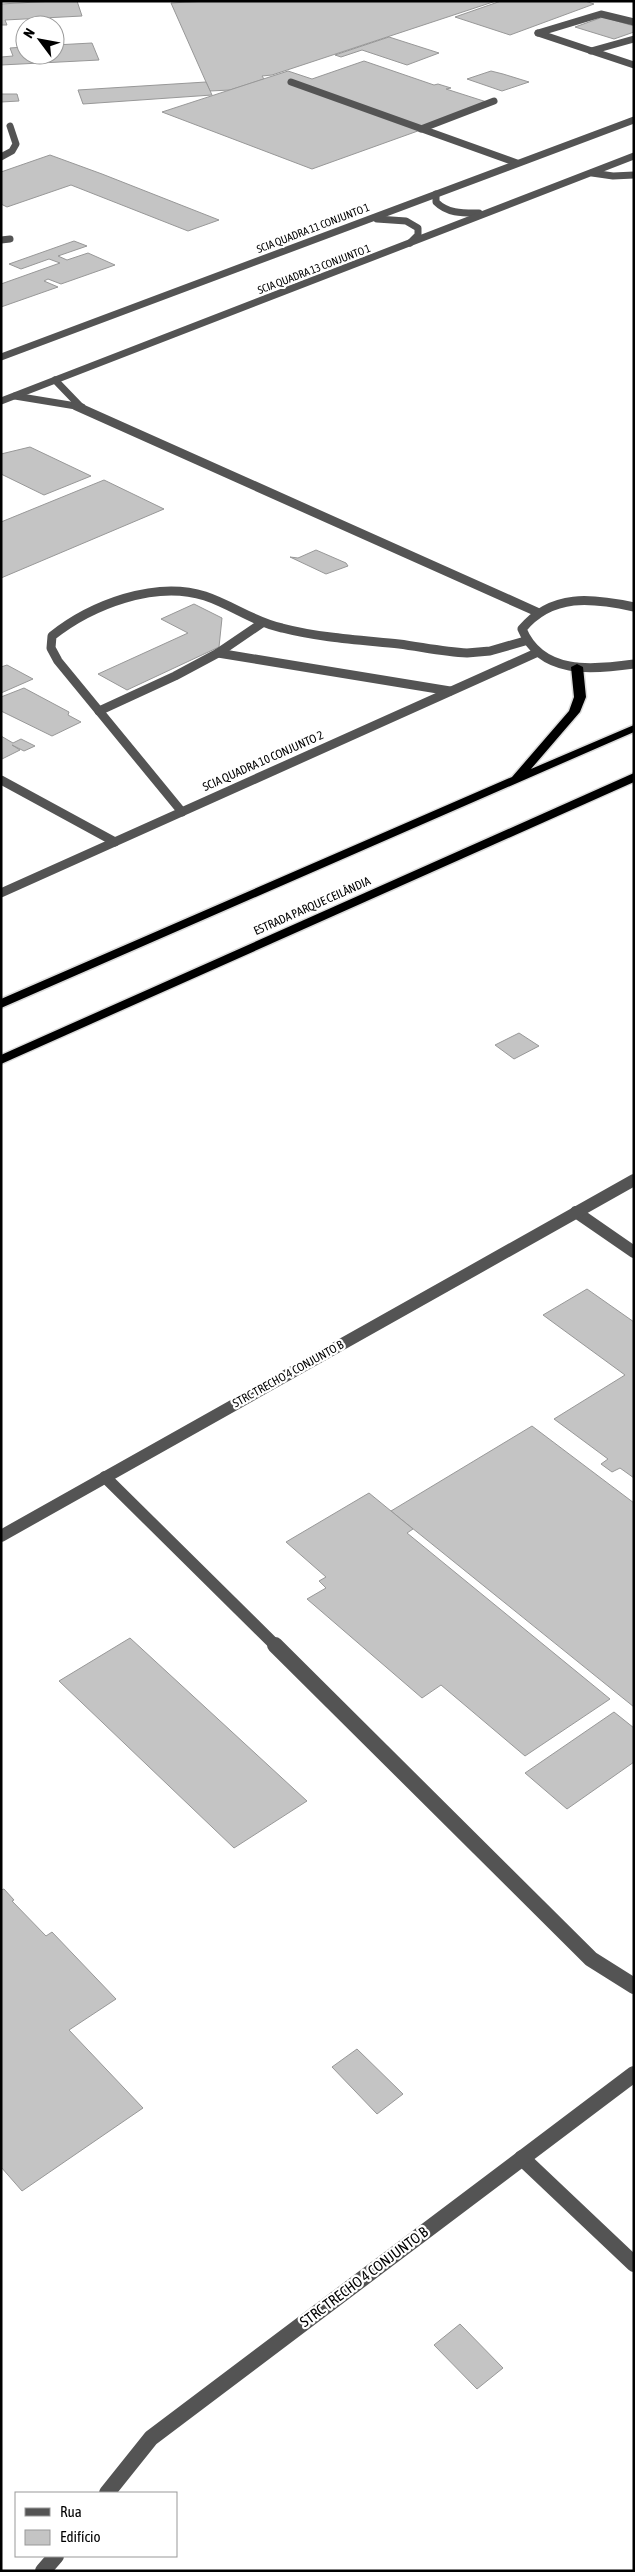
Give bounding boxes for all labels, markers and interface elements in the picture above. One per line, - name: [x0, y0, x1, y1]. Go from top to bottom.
- north arrow: [15, 15, 65, 65]
- text: N: [20, 25, 38, 41]
- street label: SCIA QUADRA 11 CONJUNTO 1: [255, 201, 371, 255]
- street label: SCIA QUADRA 13 CONJUNTO 1: [256, 242, 372, 296]
- street label: SCIA QUADRA 10 CONJUNTO 2: [200, 728, 326, 794]
- street label: ESTRADA PARQUE CEILÂNDIA: [251, 874, 373, 938]
- street label: STRC TRECHO 4 CONJUNTO B: [230, 1338, 346, 1410]
- street label: STRC TRECHO 4 CONJUNTO B: [296, 2223, 431, 2330]
- legend: [15, 2492, 178, 2557]
- text: Rua: [60, 2503, 82, 2520]
- text: Edifício: [60, 2528, 101, 2545]

